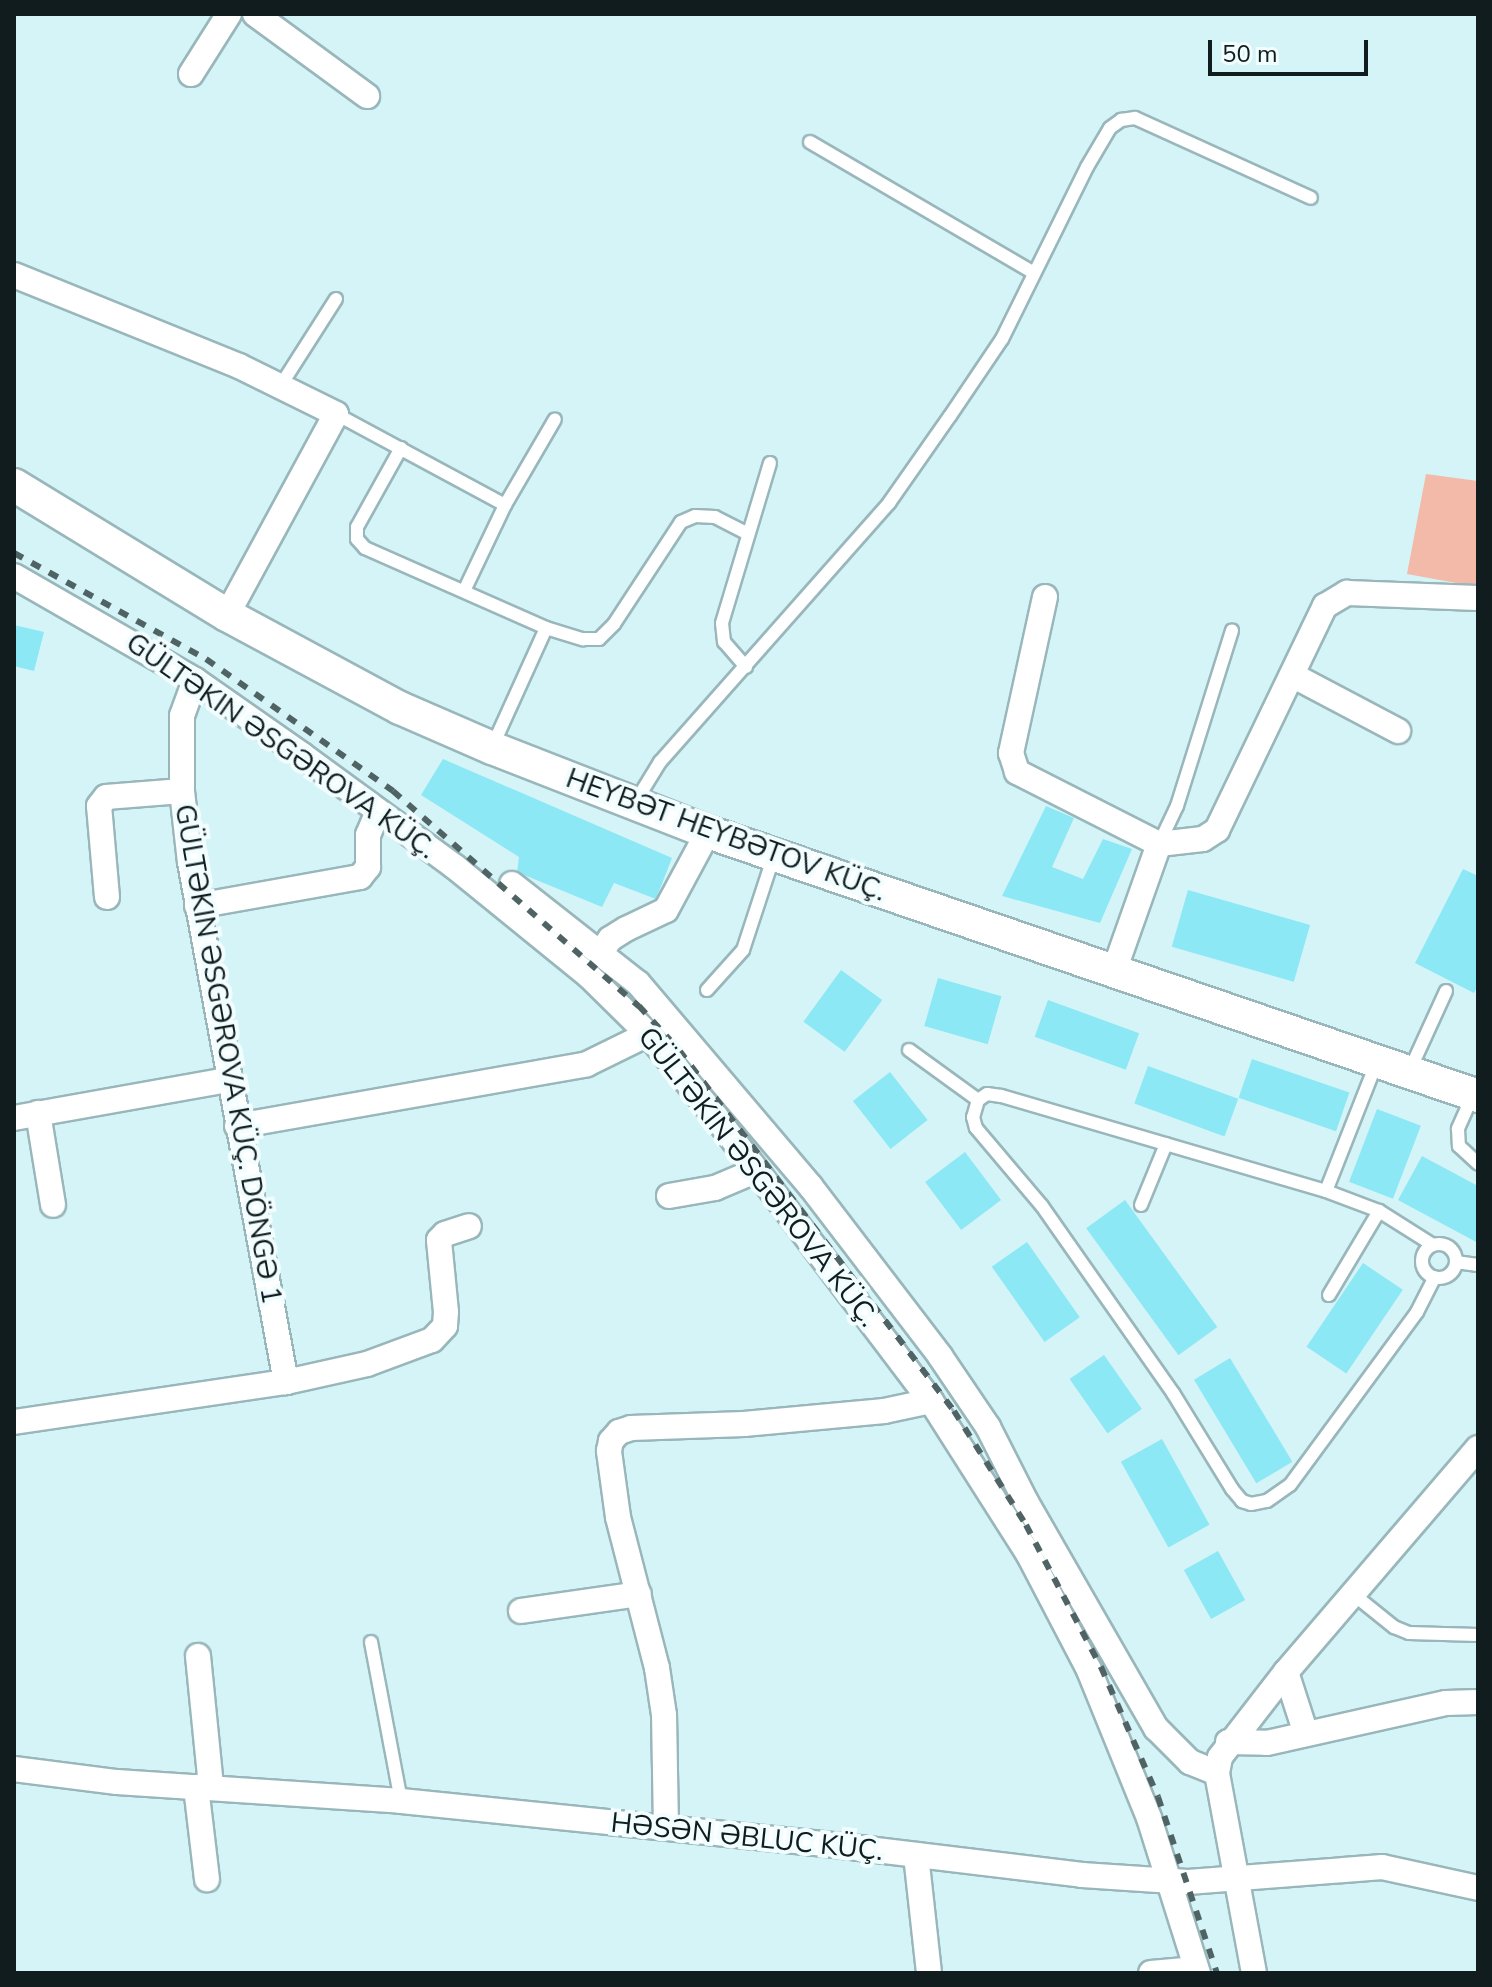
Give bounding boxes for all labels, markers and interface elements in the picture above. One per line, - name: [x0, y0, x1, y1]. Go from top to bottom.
- scale bar: [1212, 24, 1372, 74]
- text: 50 m: [1222, 38, 1278, 70]
- street label: GÜLTƏKIN ƏSGƏROVA KÜÇ.: [120, 626, 442, 866]
- street label: HEYBƏT HEYBƏTOV KÜÇ.: [562, 761, 890, 909]
- street label: GÜLTƏKIN ƏSGƏROVA KÜÇ. DÖNGƏ 1: [167, 802, 289, 1306]
- street label: GÜLTƏKIN ƏSGƏROVA KÜÇ.: [631, 1021, 885, 1333]
- street label: HƏSƏN ƏBLUC KÜÇ.: [609, 1806, 885, 1868]

